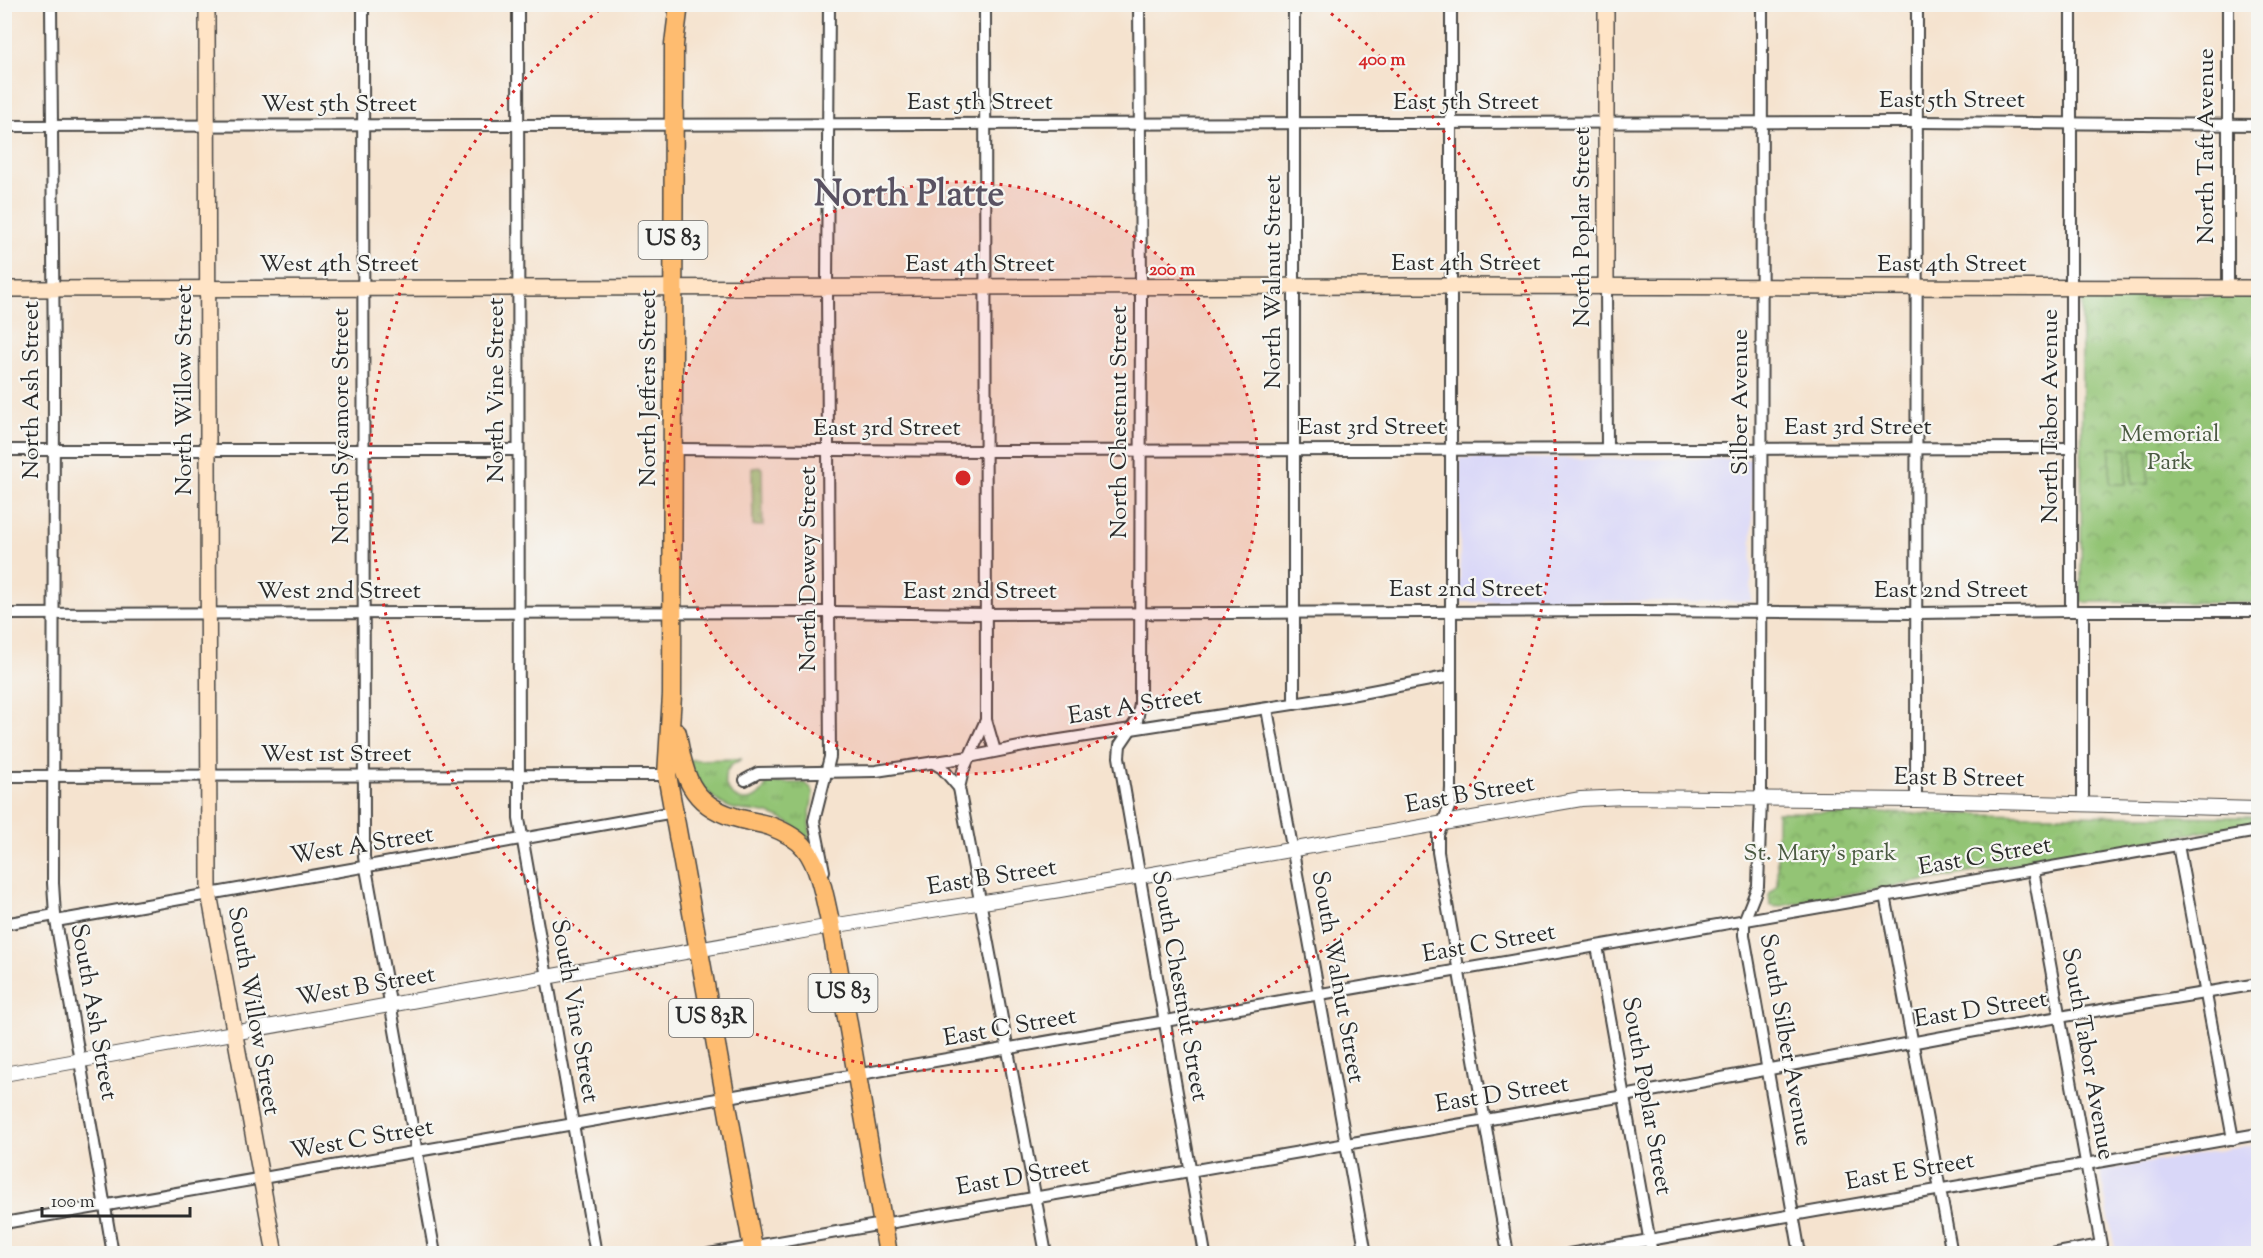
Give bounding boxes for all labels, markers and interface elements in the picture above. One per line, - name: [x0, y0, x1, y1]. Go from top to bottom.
- text: 400 m: [1358, 48, 1405, 74]
- street label: North Taft Avenue: [2190, 48, 2224, 244]
- street label: East 5th Street: [1879, 84, 2025, 118]
- street label: East 5th Street: [907, 86, 1053, 120]
- street label: East 5th Street: [1393, 86, 1539, 120]
- street label: West 5th Street: [261, 88, 417, 122]
- street label: North Poplar Street: [1566, 127, 1600, 327]
- district label: North Platte: [814, 170, 1004, 222]
- street label: North Walnut Street: [1257, 175, 1291, 389]
- road number: US 83: [638, 221, 708, 259]
- street label: East 4th Street: [1391, 247, 1541, 281]
- street label: West 4th Street: [259, 248, 419, 282]
- street label: East 4th Street: [905, 248, 1055, 282]
- street label: East 4th Street: [1877, 248, 2027, 282]
- text: 200 m: [1149, 258, 1195, 284]
- street label: North Willow Street: [168, 284, 202, 496]
- street label: North Jeffers Street: [632, 289, 666, 487]
- street label: North Vine Street: [480, 297, 514, 483]
- street label: North Ash Street: [15, 301, 49, 479]
- street label: North Chestnut Street: [1103, 305, 1137, 539]
- street label: North Sycamore Street: [325, 308, 359, 544]
- street label: North Tabor Avenue: [2034, 309, 2068, 523]
- street label: Silber Avenue: [1724, 329, 1758, 475]
- street label: East 3rd Street: [1298, 411, 1446, 445]
- street label: East 3rd Street: [1784, 411, 1932, 445]
- street label: East 3rd Street: [813, 412, 961, 446]
- park label: Memorial Park: [2120, 418, 2220, 480]
- street label: North Dewey Street: [792, 466, 826, 672]
- centre of rings: [953, 468, 973, 488]
- street label: East 2nd Street: [1389, 573, 1543, 607]
- street label: East 2nd Street: [1874, 574, 2028, 608]
- street label: West 2nd Street: [257, 575, 421, 609]
- street label: East 2nd Street: [903, 575, 1057, 609]
- street label: East A Street: [1066, 680, 1204, 734]
- street label: West 1st Street: [260, 738, 412, 772]
- street label: East B Street: [1893, 761, 2025, 797]
- street label: East B Street: [1403, 767, 1537, 823]
- street label: West A Street: [288, 818, 436, 874]
- street label: East C Street: [1916, 829, 2054, 885]
- park label: St. Mary's park: [1743, 837, 1897, 871]
- street label: East B Street: [925, 851, 1059, 905]
- street label: South Chestnut Street: [1142, 868, 1216, 1104]
- street label: South Walnut Street: [1302, 868, 1372, 1086]
- street label: South Willow Street: [218, 904, 288, 1118]
- street label: East C Street: [1420, 916, 1558, 972]
- street label: South Vine Street: [541, 917, 607, 1105]
- street label: South Ash Street: [61, 921, 125, 1103]
- street label: South Silber Avenue: [1750, 931, 1820, 1149]
- street label: South Tabor Avenue: [2052, 945, 2122, 1163]
- street label: West B Street: [294, 958, 438, 1016]
- road number: US 83: [808, 974, 878, 1012]
- street label: East D Street: [1912, 983, 2050, 1037]
- street label: South Poplar Street: [1612, 994, 1680, 1198]
- road number: US 83R: [669, 999, 753, 1037]
- street label: East C Street: [941, 1000, 1079, 1056]
- street label: East D Street: [1433, 1068, 1571, 1122]
- street label: West C Street: [288, 1111, 436, 1169]
- street label: East E Street: [1843, 1144, 1977, 1200]
- street label: East D Street: [954, 1149, 1092, 1205]
- scale bar: [42, 1180, 190, 1218]
- text: 100 m: [51, 1190, 95, 1216]

